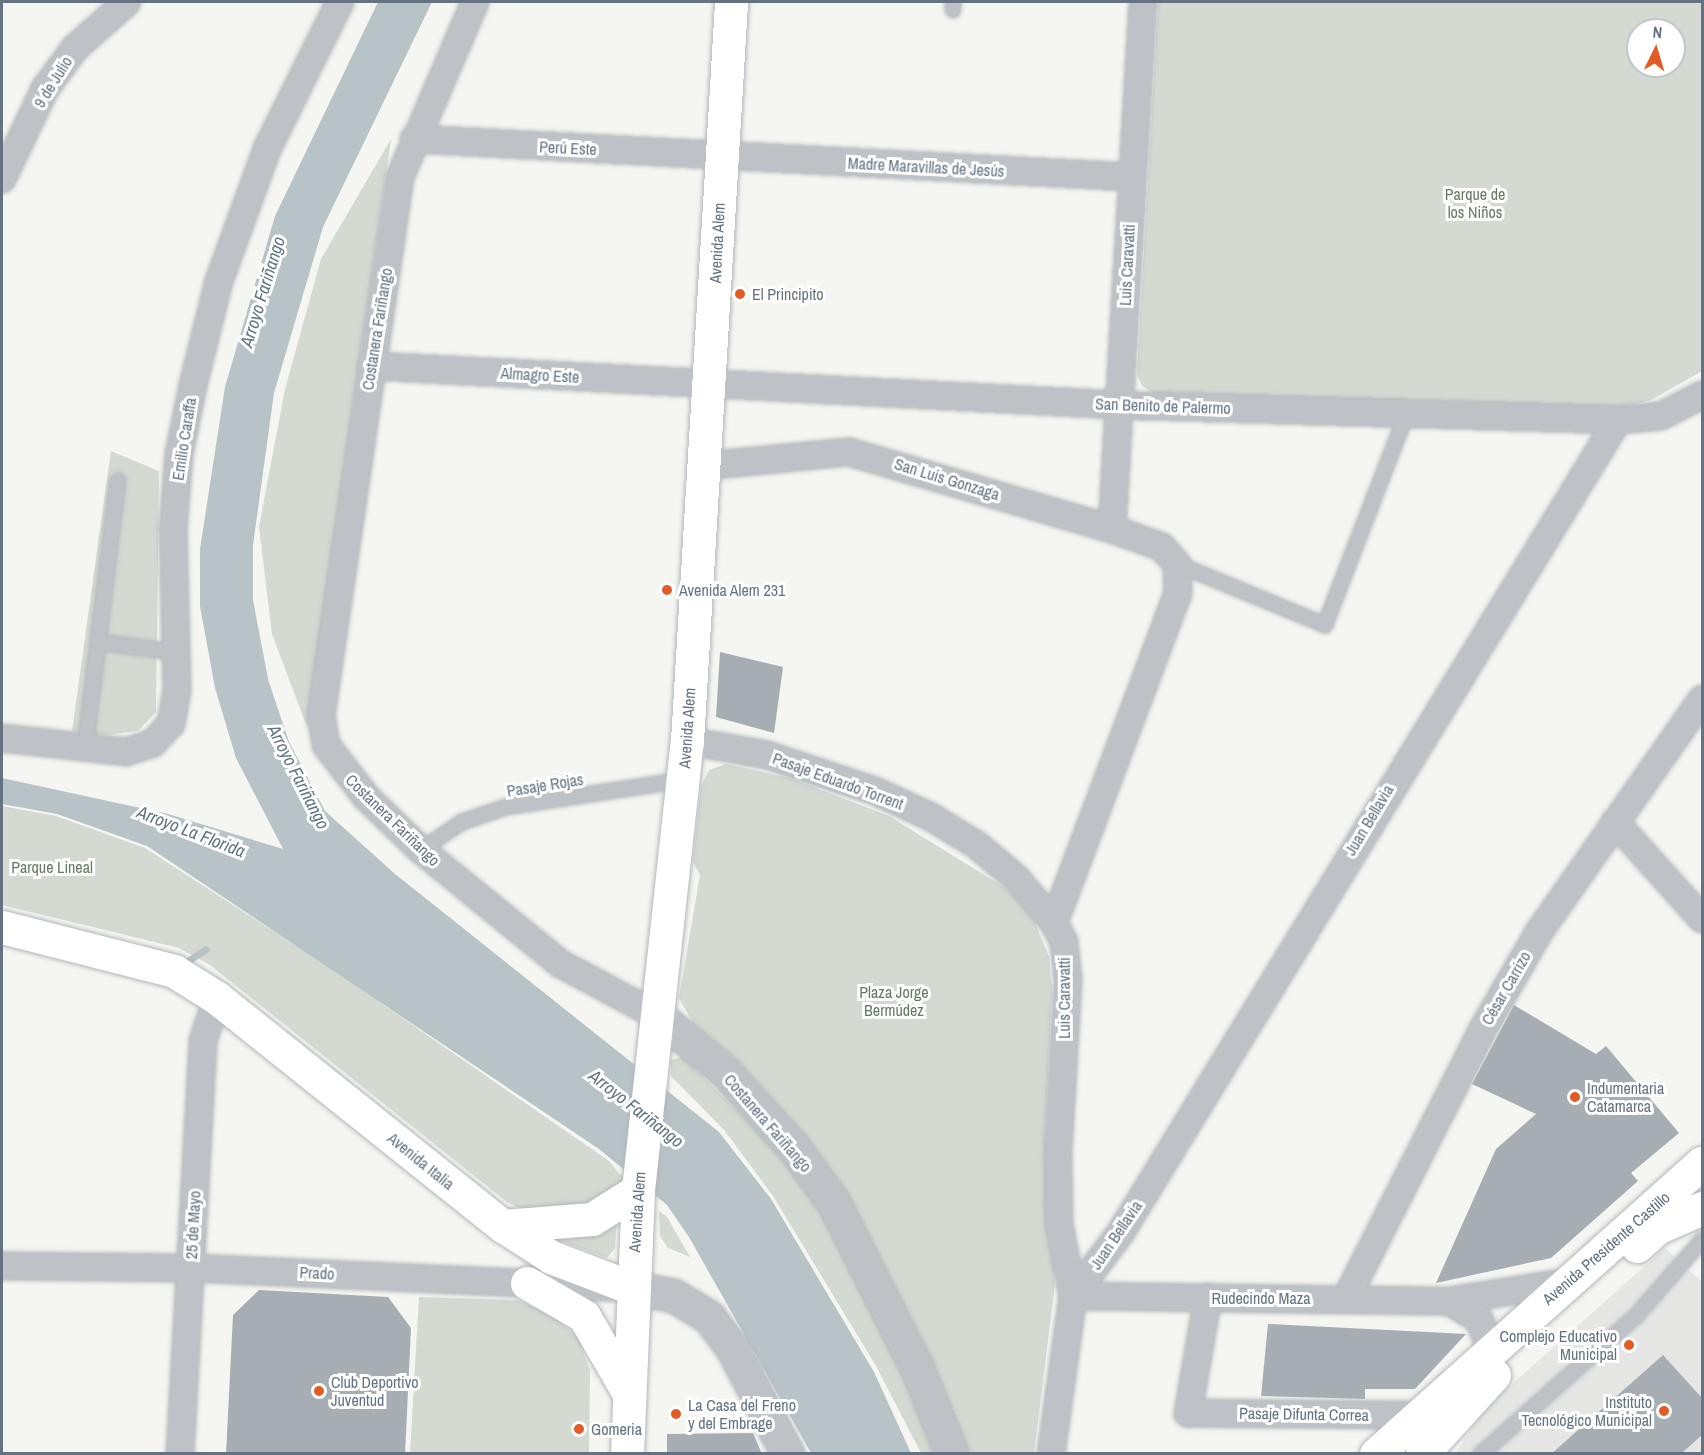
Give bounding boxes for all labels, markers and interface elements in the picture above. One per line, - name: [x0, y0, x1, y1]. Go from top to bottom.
- north arrow: [1626, 18, 1686, 78]
- text: N: [1652, 21, 1663, 43]
- street label: 9 de Julio: [30, 53, 76, 111]
- street label: Perú Este: [539, 137, 597, 159]
- street label: Madre Maravillas de Jesús: [847, 153, 1005, 181]
- park label: Parque de los Niños: [1445, 184, 1505, 222]
- street label: Avenida Alem: [705, 202, 729, 284]
- street label: Luis Caravatti: [1115, 224, 1139, 306]
- water label: Arroyo Fariñango: [236, 234, 290, 350]
- street label: Costanera Fariñango: [358, 267, 396, 391]
- place label: El Principito: [752, 284, 823, 304]
- marker: El Principito: [733, 287, 747, 301]
- street label: Almagro Este: [500, 363, 580, 387]
- street label: San Benito de Palermo: [1095, 394, 1231, 418]
- street label: Emilio Caraffa: [168, 396, 200, 482]
- street label: San Luis Gonzaga: [892, 454, 1002, 504]
- place label: Avenida Alem 231: [679, 580, 786, 600]
- marker: Avenida Alem 231: [660, 583, 674, 597]
- street label: Avenida Alem: [675, 687, 699, 769]
- water label: Arroyo Fariñango: [262, 721, 334, 833]
- street label: Pasaje Eduardo Torrent: [770, 748, 906, 814]
- street label: Pasaje Rojas: [505, 769, 585, 801]
- street label: Costanera Fariñango: [342, 770, 444, 870]
- street label: Juan Bellavia: [1340, 781, 1398, 859]
- water label: Arroyo La Florida: [134, 801, 248, 863]
- park label: Parque Lineal: [11, 857, 93, 877]
- street label: César Carrizo: [1477, 948, 1535, 1028]
- street label: Luis Caravatti: [1054, 957, 1074, 1039]
- park label: Plaza Jorge Bermúdez: [859, 982, 929, 1020]
- water label: Arroyo Fariñango: [584, 1065, 688, 1153]
- street label: Costanera Fariñango: [720, 1070, 816, 1176]
- place label: Indumentaria Catamarca: [1587, 1078, 1664, 1116]
- marker: Indumentaria Catamarca: [1568, 1090, 1582, 1104]
- street label: Avenida Italia: [384, 1128, 458, 1194]
- street label: Avenida Alem: [625, 1171, 649, 1253]
- street label: Avenida Presidente Castillo: [1538, 1187, 1674, 1309]
- street label: 25 de Mayo: [182, 1190, 204, 1260]
- street label: Juan Bellavia: [1086, 1197, 1146, 1273]
- street label: Prado: [299, 1262, 335, 1284]
- street label: Rudecindo Maza: [1211, 1288, 1311, 1308]
- place label: Complejo Educativo Municipal: [1500, 1326, 1617, 1364]
- marker: Complejo Educativo Municipal: [1622, 1338, 1636, 1352]
- place label: Club Deportivo Juventud: [331, 1372, 419, 1410]
- marker: Club Deportivo Juventud: [312, 1384, 326, 1398]
- place label: Instituto Tecnológico Municipal: [1521, 1392, 1652, 1430]
- place label: La Casa del Freno y del Embrage: [688, 1395, 796, 1433]
- street label: Pasaje Difunta Correa: [1239, 1403, 1369, 1425]
- marker: Instituto Tecnológico Municipal: [1657, 1404, 1671, 1418]
- marker: La Casa del Freno y del Embrage: [669, 1407, 683, 1421]
- place label: Gomeria: [591, 1419, 642, 1439]
- marker: Gomeria: [572, 1422, 586, 1436]

